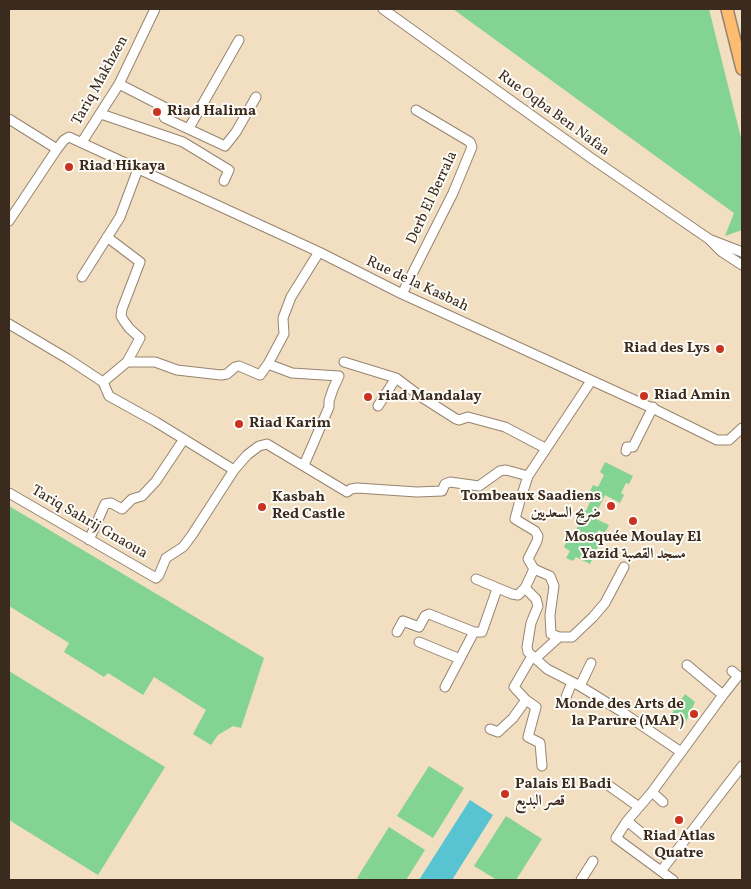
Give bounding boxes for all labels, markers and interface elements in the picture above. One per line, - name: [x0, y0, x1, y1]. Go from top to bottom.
- street label: Tariq Makhzen: [69, 33, 133, 129]
- street label: Rue Oqba Ben Nafaa: [494, 67, 612, 161]
- place label: Riad Halima: [167, 103, 256, 121]
- marker: Riad Halima: [151, 106, 163, 118]
- street label: Derb El Berrala: [404, 149, 462, 247]
- place label: Riad Hikaya: [79, 158, 165, 176]
- marker: Riad Hikaya: [63, 161, 75, 173]
- street label: Rue de la Kasbah: [363, 253, 471, 317]
- place label: Riad des Lys: [624, 340, 710, 358]
- marker: Riad des Lys: [714, 343, 726, 355]
- place label: Riad Amin: [654, 387, 730, 405]
- place label: riad Mandalay: [378, 388, 482, 406]
- marker: Riad Amin: [638, 390, 650, 402]
- marker: riad Mandalay: [362, 391, 374, 403]
- place label: Riad Karim: [249, 415, 331, 433]
- marker: Riad Karim: [233, 418, 245, 430]
- street label: Tariq Sahrij Gnaoua: [28, 482, 150, 564]
- place label: Tombeaux Saadiens ضريح السعديين: [461, 488, 601, 523]
- place label: Kasbah Red Castle: [272, 489, 345, 524]
- marker: Tombeaux Saadiens ضريح السعديين: [605, 500, 617, 512]
- marker: Kasbah Red Castle: [256, 501, 268, 513]
- marker: Mosquée Moulay El Yazid مسجد القصبة: [627, 515, 639, 527]
- place label: Mosquée Moulay El Yazid مسجد القصبة: [565, 529, 701, 564]
- place label: Monde des Arts de la Parure (MAP): [555, 696, 684, 731]
- marker: Monde des Arts de la Parure (MAP): [688, 708, 700, 720]
- place label: Palais El Badi قصر البديع: [515, 776, 611, 811]
- marker: Palais El Badi قصر البديع: [499, 788, 511, 800]
- marker: Riad Atlas Quatre: [673, 814, 685, 826]
- place label: Riad Atlas Quatre: [643, 828, 715, 863]

